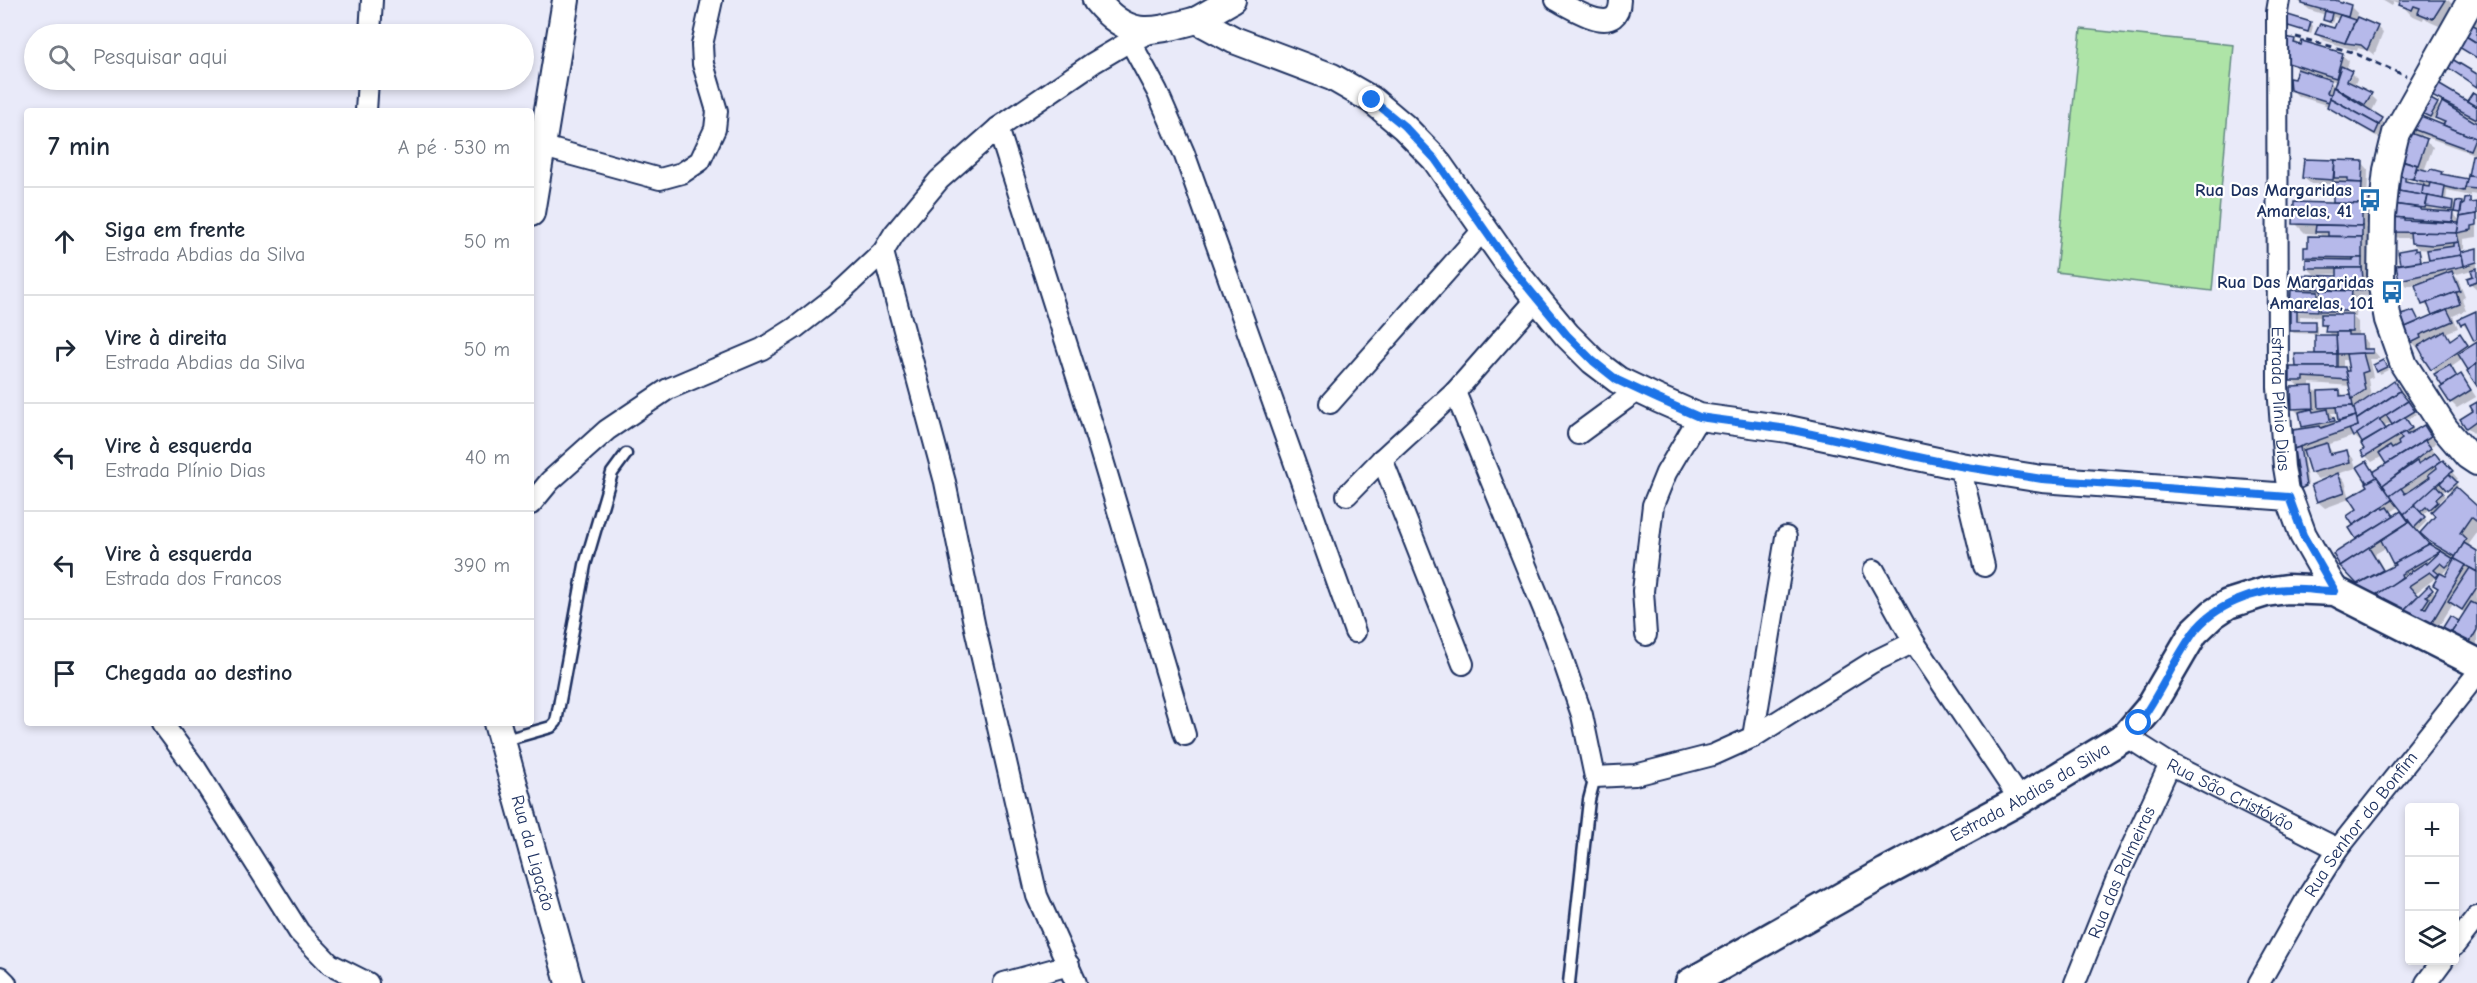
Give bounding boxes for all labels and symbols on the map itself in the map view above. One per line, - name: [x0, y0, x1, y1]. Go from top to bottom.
- route end: [1358, 86, 1384, 112]
- place label: Rua Das Margaridas Amarelas, 41: [2195, 180, 2352, 222]
- bus stop icon: Rua Das Margaridas Amarelas, 41: [2357, 187, 2383, 213]
- place label: Rua Das Margaridas Amarelas, 101: [2217, 272, 2374, 314]
- bus stop icon: Rua Das Margaridas Amarelas, 101: [2379, 279, 2405, 305]
- street label: Estrada Plínio Dias: [2267, 327, 2295, 473]
- route start: [2125, 709, 2151, 735]
- street label: Estrada Abdias da Silva: [1947, 738, 2113, 846]
- street label: Rua Senhor do Bonfim: [2300, 747, 2422, 901]
- street label: Rua São Cristóvão: [2163, 754, 2298, 836]
- street label: Rua da Ligação: [507, 793, 559, 914]
- street label: Rua das Palmeiras: [2084, 803, 2159, 941]

